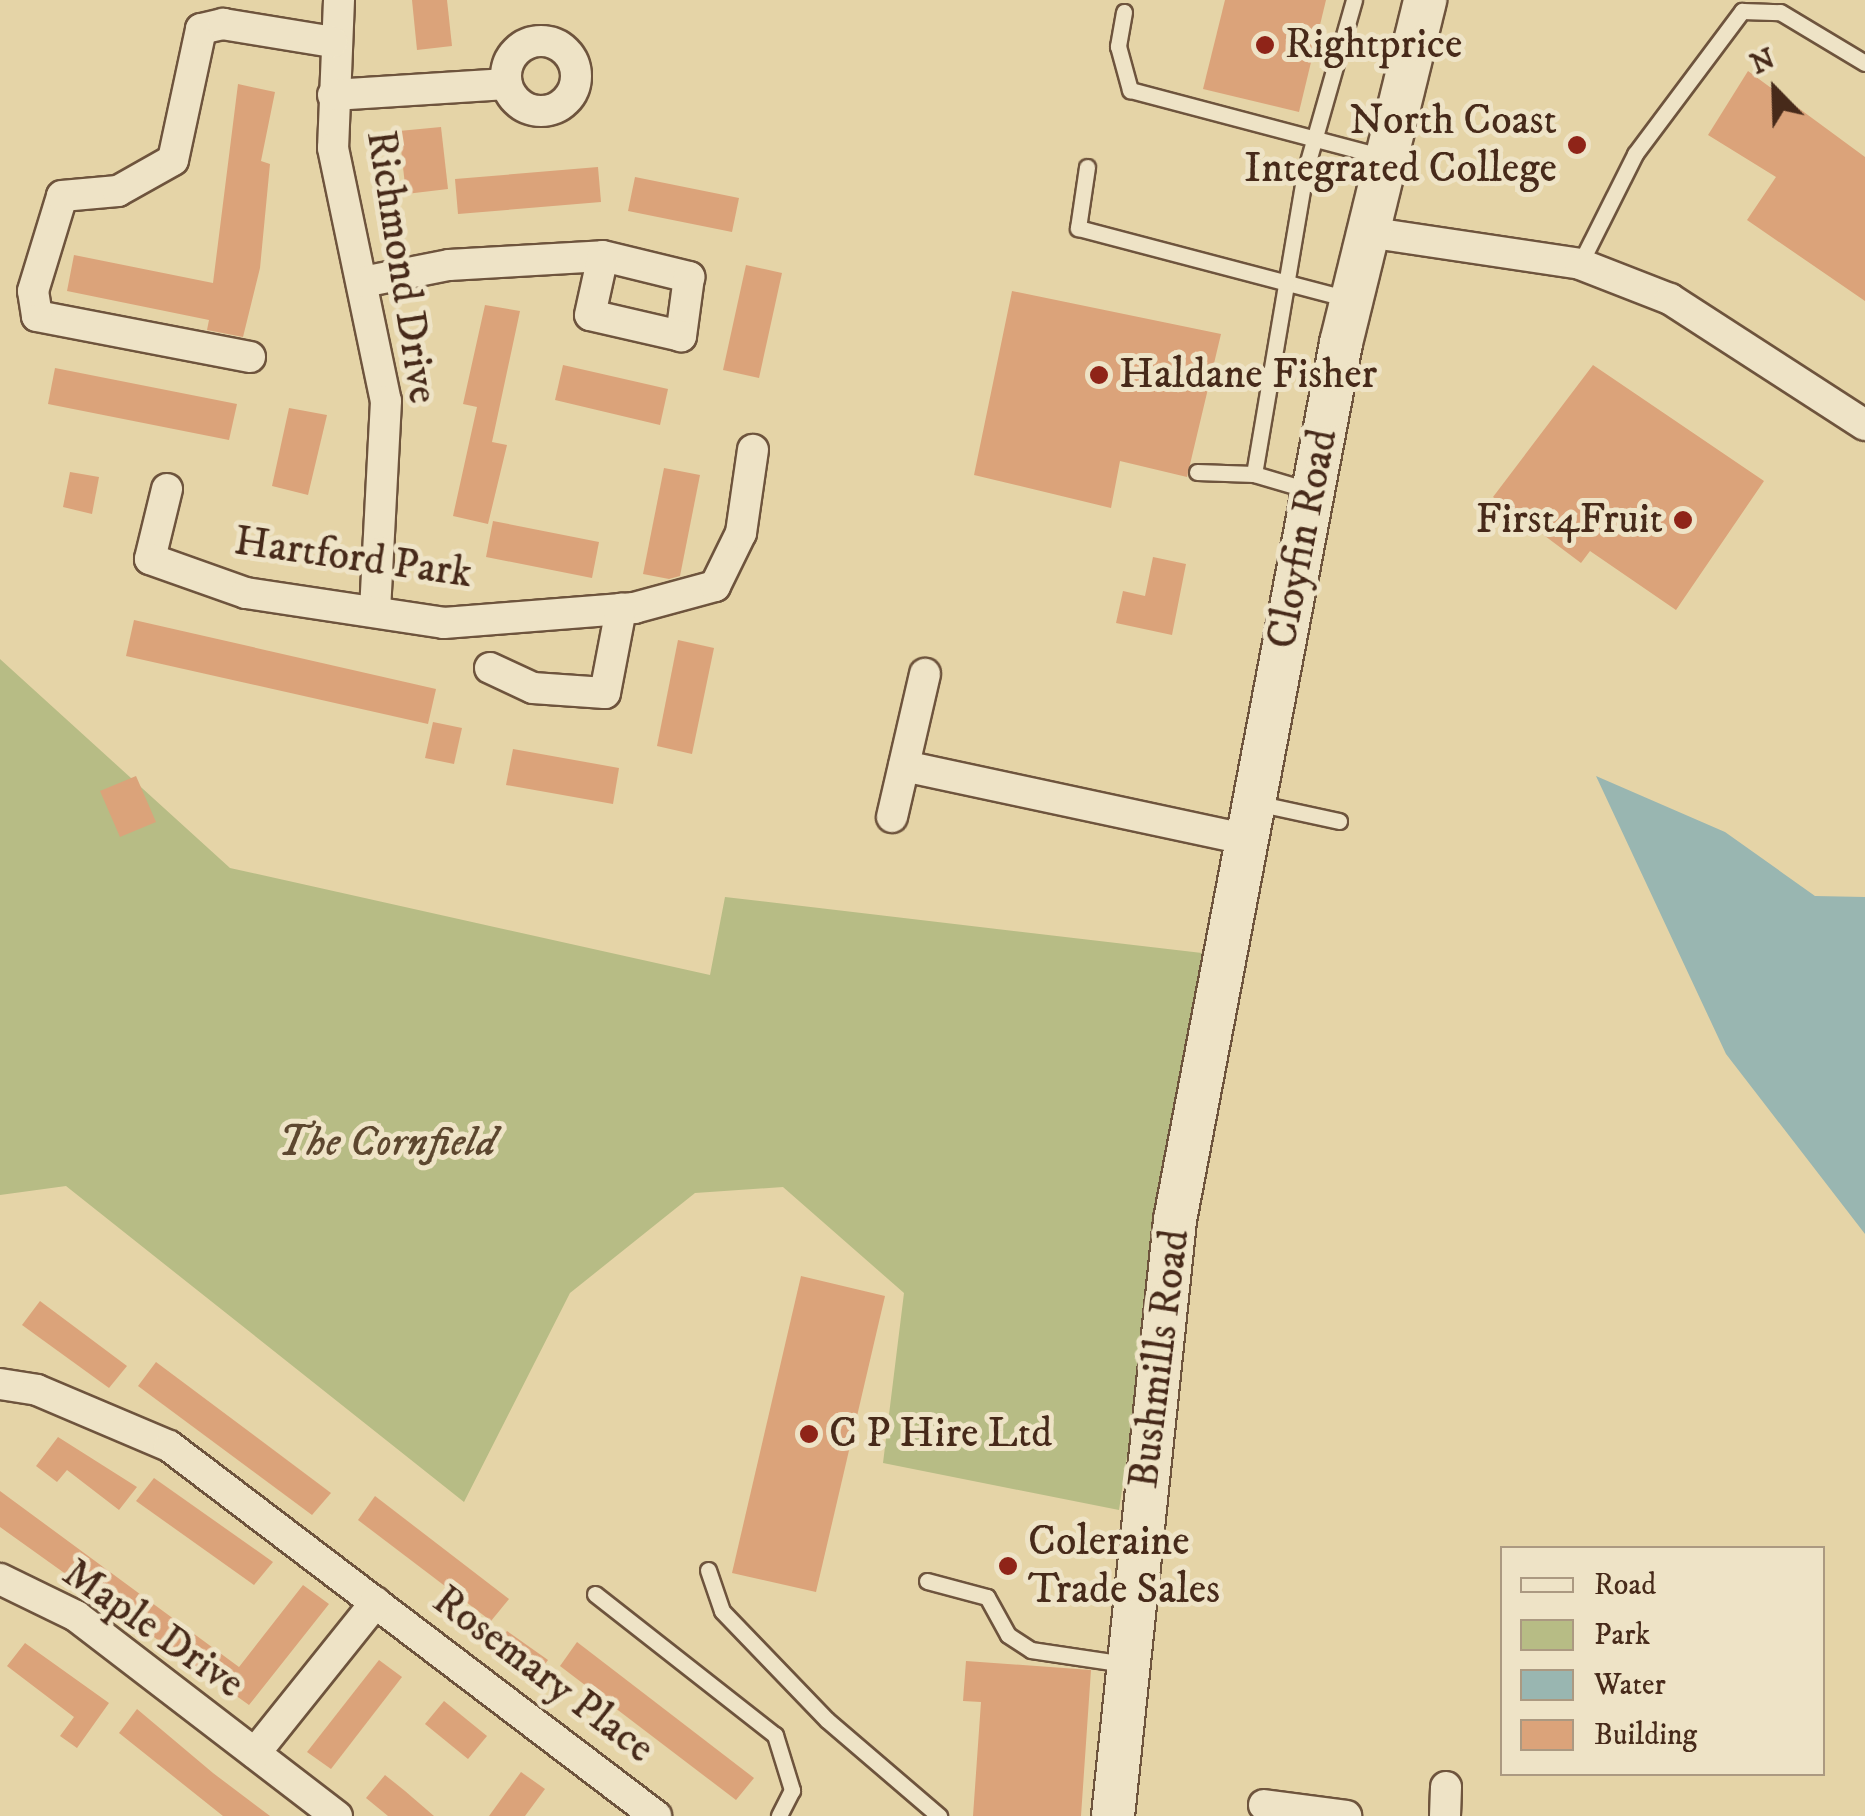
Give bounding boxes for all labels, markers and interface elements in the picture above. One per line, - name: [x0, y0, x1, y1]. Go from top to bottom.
- place label: Rightprice: [1285, 20, 1462, 70]
- marker: Rightprice: [1254, 34, 1276, 56]
- north arrow: [1725, 40, 1825, 140]
- text: N: [1746, 41, 1780, 83]
- place label: North Coast Integrated College: [1244, 96, 1557, 194]
- street label: Richmond Drive: [355, 127, 447, 407]
- marker: North Coast Integrated College: [1566, 134, 1588, 156]
- place label: Haldane Fisher: [1119, 350, 1377, 400]
- marker: Haldane Fisher: [1088, 364, 1110, 386]
- street label: Cloyfin Road: [1257, 425, 1349, 653]
- place label: First4Fruit: [1475, 495, 1663, 545]
- marker: First4Fruit: [1672, 509, 1694, 531]
- street label: Hartford Park: [231, 516, 475, 600]
- park label: The Cornfield: [278, 1118, 496, 1168]
- street label: Bushmills Road: [1119, 1227, 1201, 1491]
- place label: C P Hire Ltd: [829, 1409, 1052, 1459]
- marker: C P Hire Ltd: [798, 1423, 820, 1445]
- place label: Coleraine Trade Sales: [1028, 1517, 1220, 1615]
- legend: [1500, 1546, 1825, 1776]
- street label: Maple Drive: [53, 1548, 253, 1710]
- marker: Coleraine Trade Sales: [997, 1555, 1019, 1577]
- text: Road: [1594, 1567, 1656, 1604]
- street label: Rosemary Place: [423, 1576, 663, 1774]
- text: Park: [1594, 1617, 1650, 1654]
- text: Water: [1594, 1667, 1666, 1704]
- text: Building: [1594, 1717, 1697, 1754]

